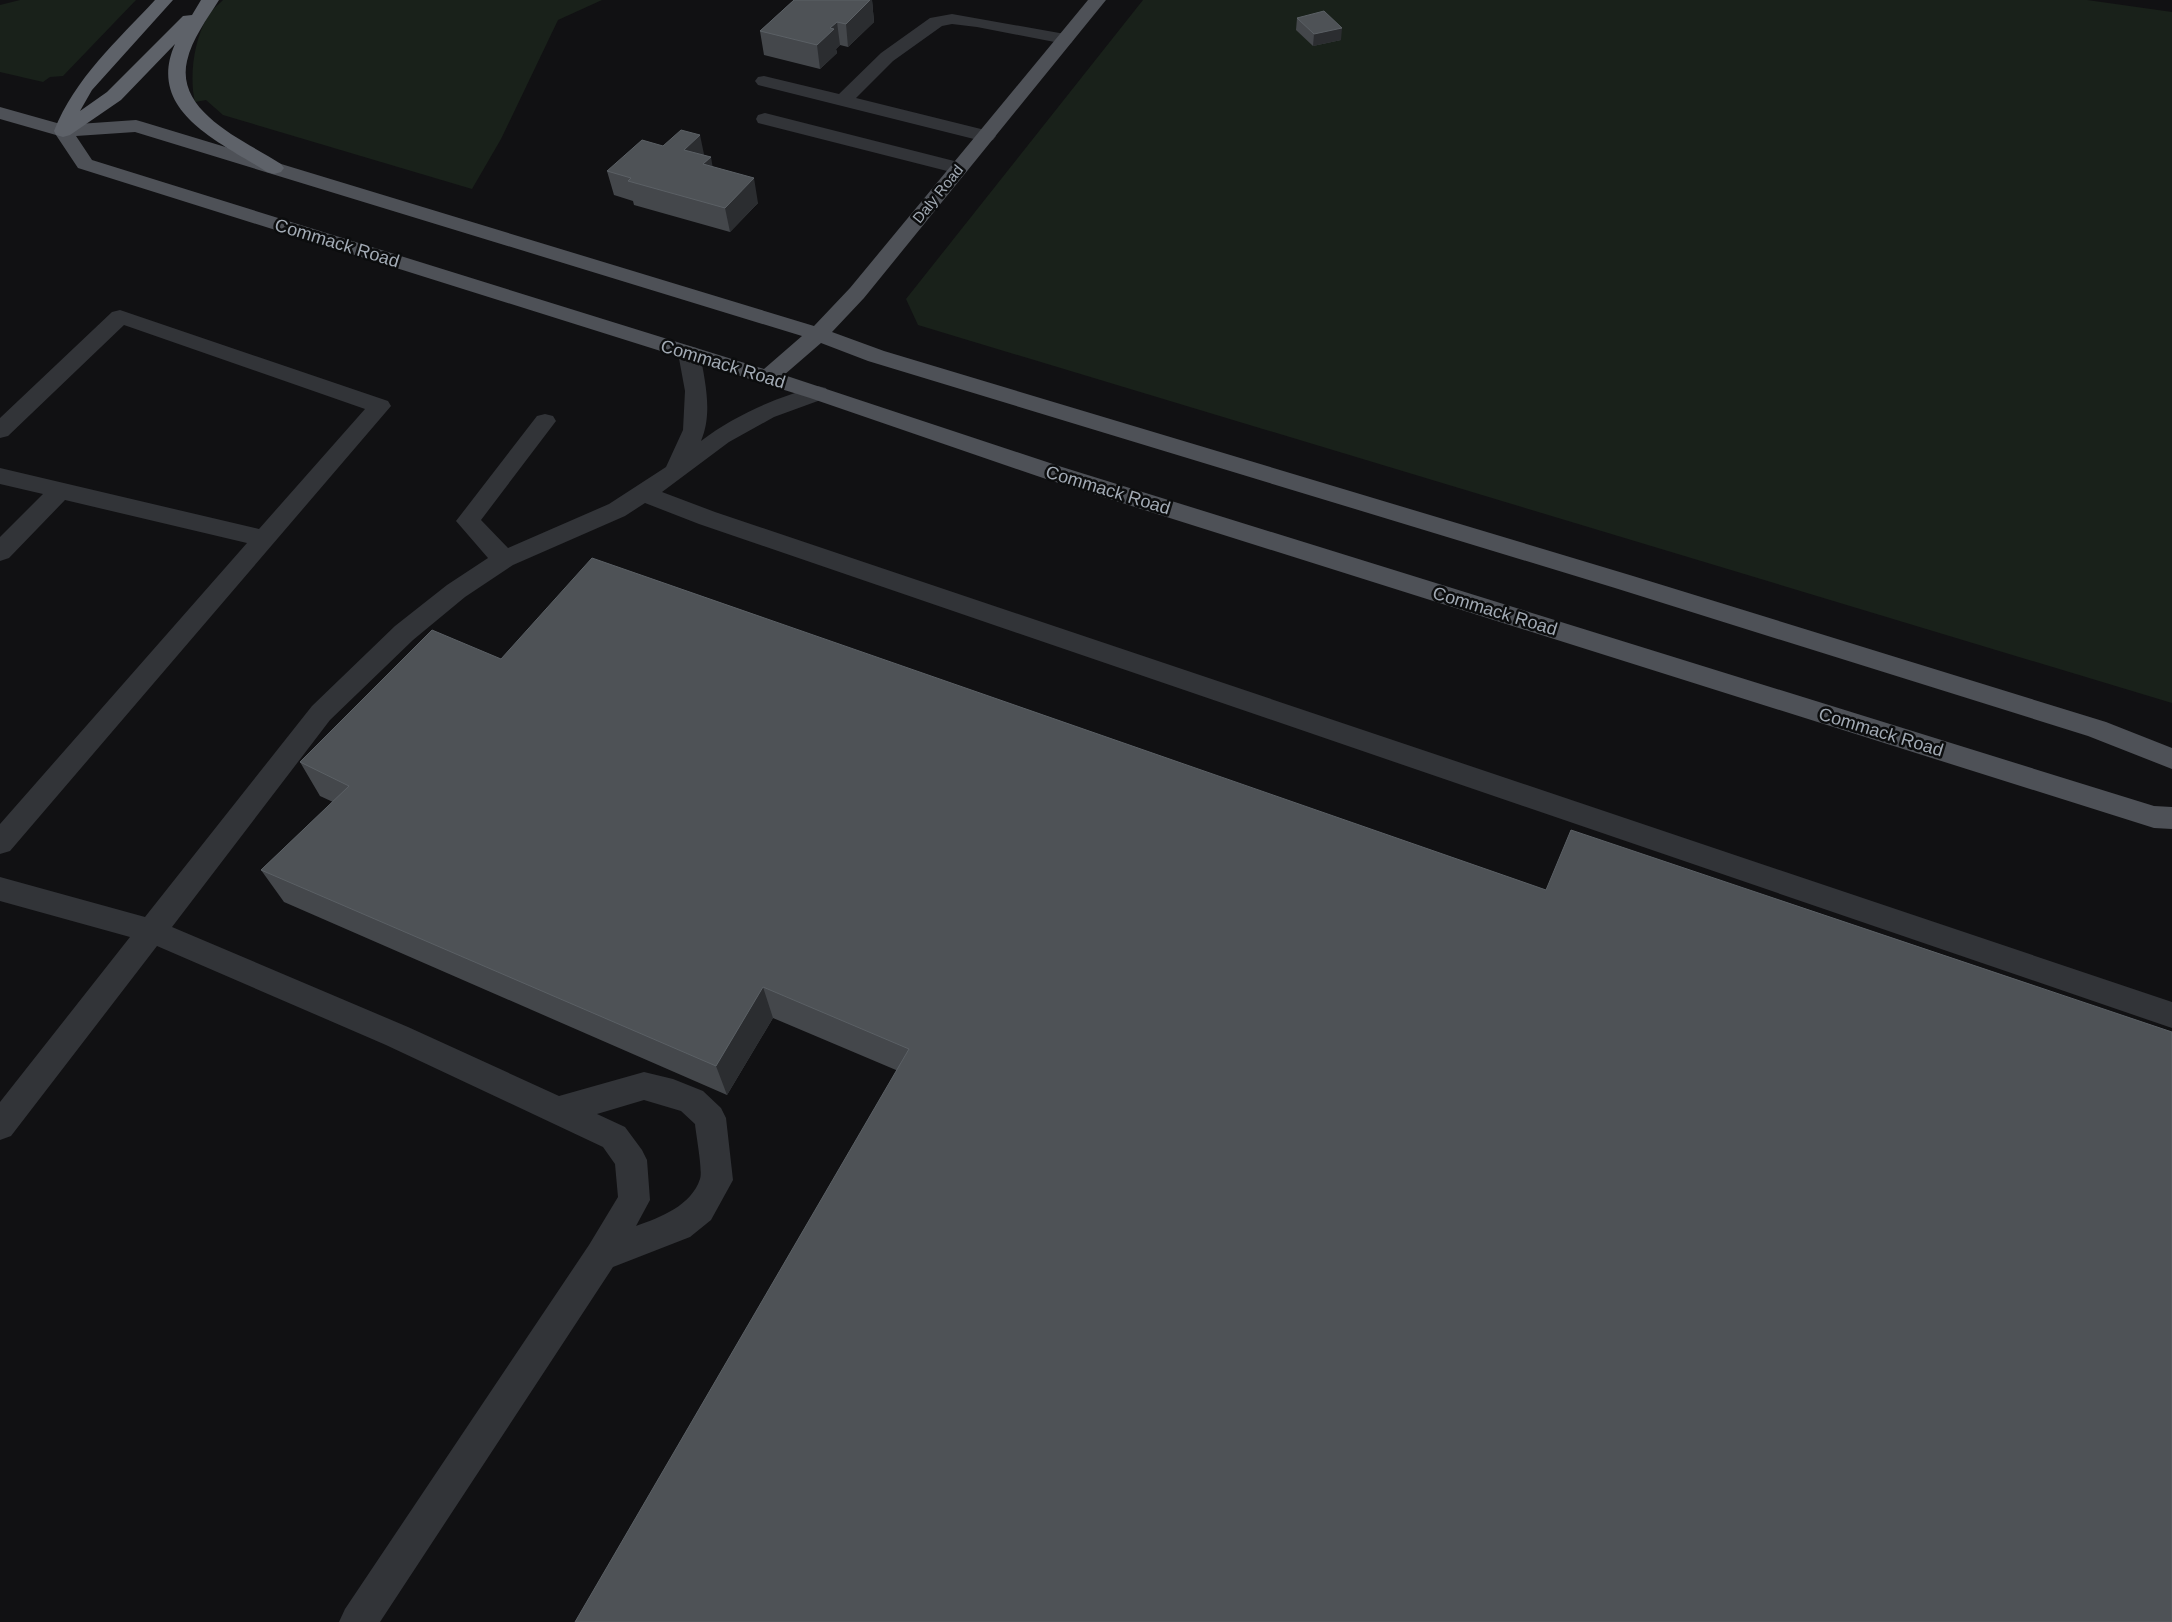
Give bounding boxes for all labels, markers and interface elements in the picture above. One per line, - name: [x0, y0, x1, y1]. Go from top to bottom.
- street label: Daly Road: [909, 161, 966, 226]
- street label: Commack Road: [272, 215, 402, 271]
- street label: Commack Road: [658, 336, 788, 392]
- street label: Commack Road: [1043, 462, 1173, 518]
- street label: Commack Road: [1430, 583, 1560, 639]
- street label: Commack Road: [1816, 704, 1946, 760]

